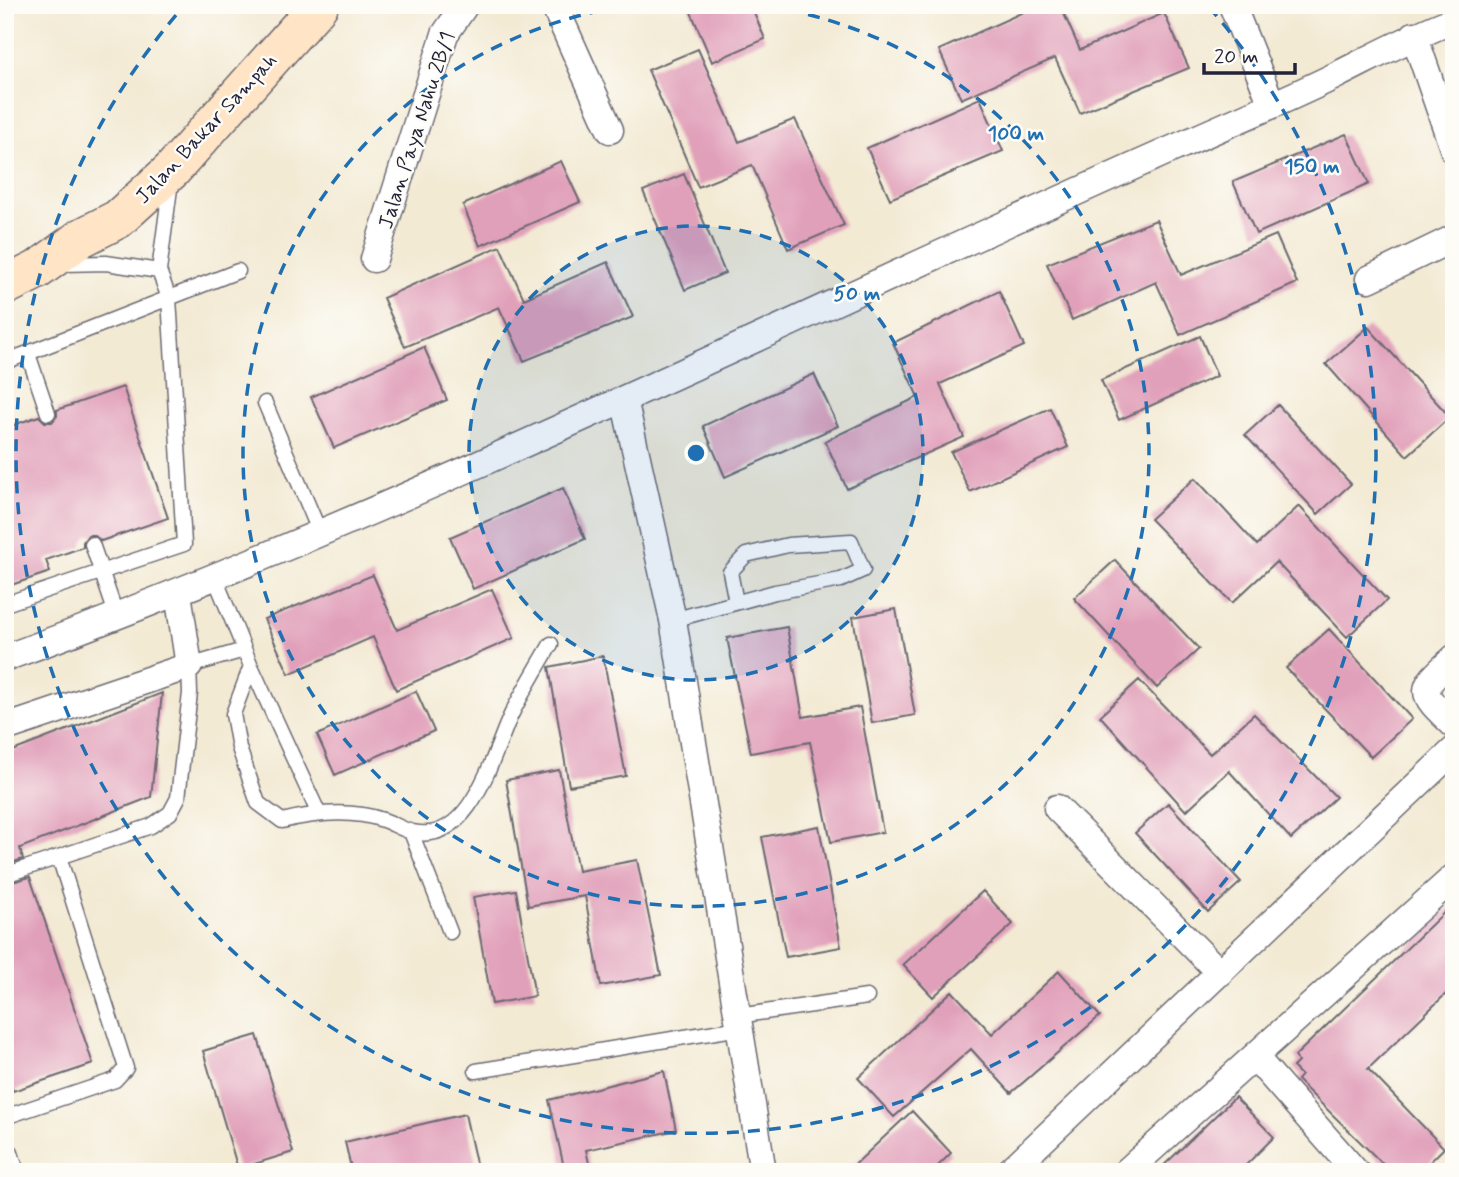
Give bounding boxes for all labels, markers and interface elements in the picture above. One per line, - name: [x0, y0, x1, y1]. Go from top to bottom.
- street label: Jalan Paya Nahu 2B/1: [372, 28, 462, 232]
- scale bar: [1204, 32, 1294, 76]
- text: 20 m: [1214, 43, 1259, 71]
- street label: Jalan Bakar Sampah: [129, 47, 284, 210]
- text: 100 m: [988, 120, 1044, 148]
- text: 150 m: [1284, 153, 1340, 181]
- text: 50 m: [834, 280, 881, 308]
- centre of rings: [684, 441, 708, 465]

